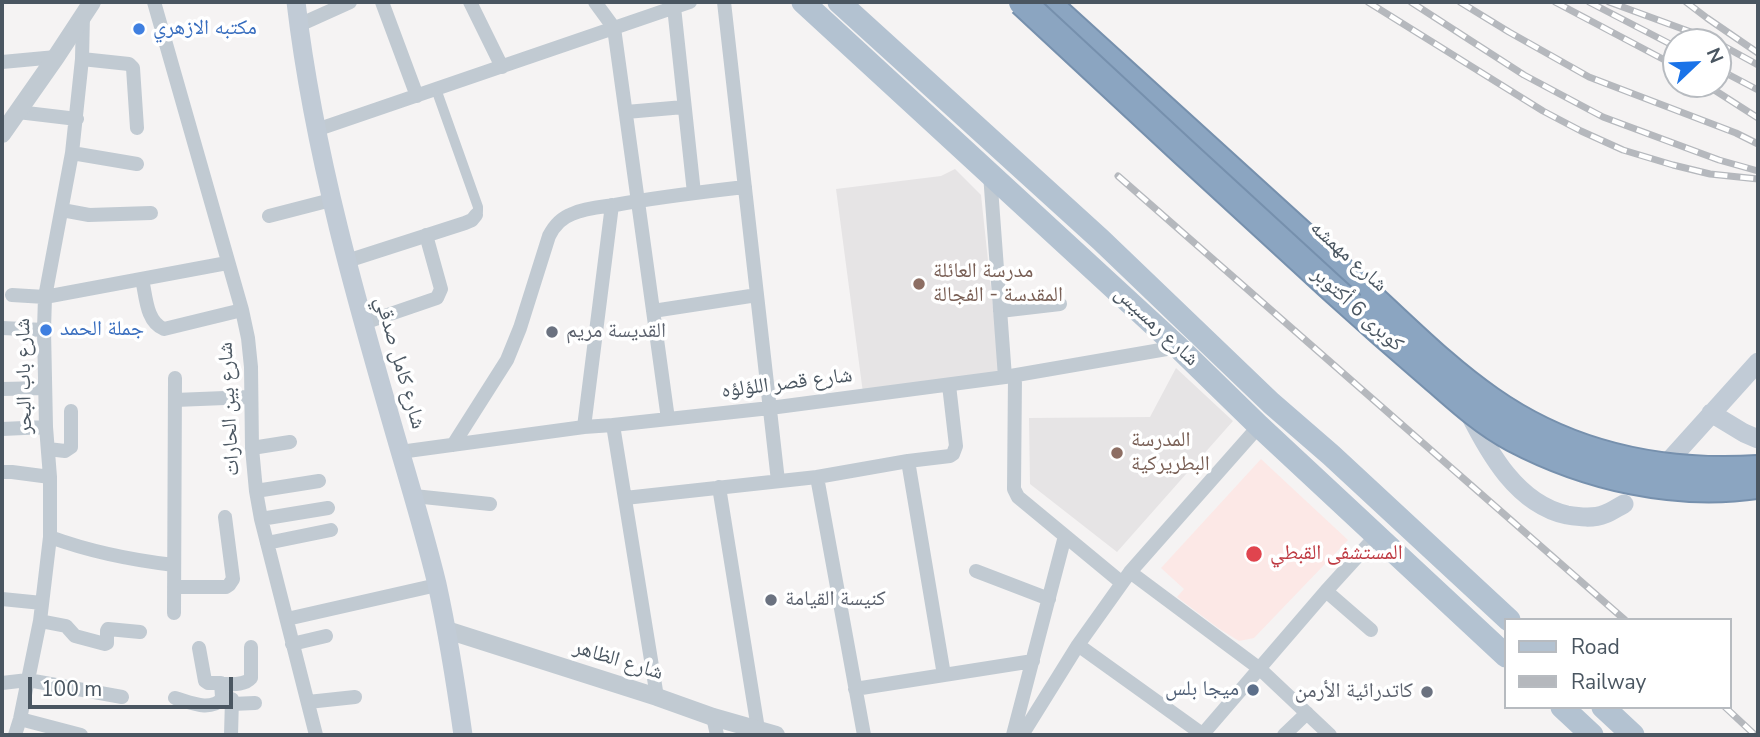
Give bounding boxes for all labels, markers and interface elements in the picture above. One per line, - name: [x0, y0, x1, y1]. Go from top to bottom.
- place label: مكتبه الازهري: [153, 16, 257, 42]
- marker: مكتبه الازهري: [131, 21, 147, 37]
- north arrow: [1662, 28, 1732, 98]
- text: N: [1700, 44, 1729, 67]
- street label: شارع مهمشه: [1304, 216, 1392, 298]
- place label: مدرسة العائلة المقدسة - الفجالة: [933, 259, 1063, 309]
- street label: كوبرى 6 أكتوبر: [1306, 262, 1408, 358]
- marker: مدرسة العائلة المقدسة - الفجالة: [911, 276, 927, 292]
- street label: شارع رمسيس: [1109, 282, 1203, 372]
- street label: شارع كامل صدقي: [368, 294, 430, 432]
- place label: جملة الحمد: [60, 317, 144, 343]
- street label: شارع باب البحر: [11, 318, 39, 434]
- place label: القديسة مريم: [566, 319, 666, 345]
- marker: جملة الحمد: [38, 322, 54, 338]
- marker: القديسة مريم: [544, 324, 560, 340]
- street label: شارع بين الحارات: [214, 341, 246, 477]
- street label: شارع قصر اللؤلؤه: [720, 363, 854, 405]
- place label: المدرسة البطريركية: [1131, 428, 1210, 478]
- marker: المدرسة البطريركية: [1109, 445, 1125, 461]
- place label: المستشفى القبطي: [1270, 541, 1403, 567]
- marker: المستشفى القبطي: [1244, 544, 1264, 564]
- place label: كنيسة القيامة: [785, 587, 886, 613]
- marker: كنيسة القيامة: [763, 592, 779, 608]
- legend: [1504, 618, 1732, 709]
- text: Road: [1571, 633, 1620, 661]
- street label: شارع الظاهر: [570, 635, 666, 687]
- scale bar: [32, 664, 236, 708]
- text: Railway: [1571, 668, 1646, 696]
- text: 100 m: [41, 675, 102, 703]
- place label: ميجا بلس: [1165, 677, 1239, 703]
- place label: كاتدرائية الأرمن: [1295, 679, 1413, 705]
- marker: ميجا بلس: [1245, 682, 1261, 698]
- marker: كاتدرائية الأرمن: [1419, 684, 1435, 700]

